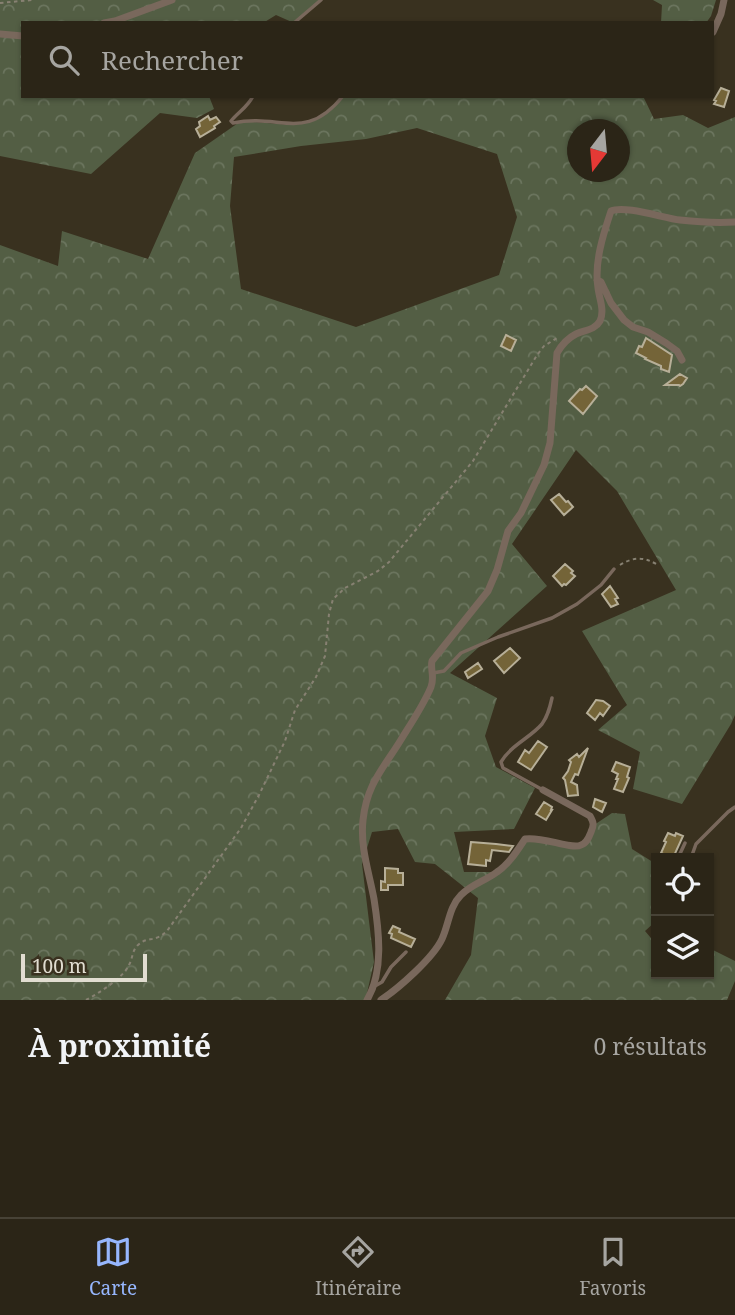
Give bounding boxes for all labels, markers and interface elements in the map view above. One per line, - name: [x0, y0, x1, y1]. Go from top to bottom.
- search box: [21, 21, 714, 98]
- icon: search: [45, 41, 83, 79]
- text: Rechercher: [101, 42, 243, 78]
- north arrow: [567, 119, 630, 182]
- map controls: [651, 853, 714, 979]
- button: locate: [651, 853, 714, 916]
- button: layers: [651, 916, 714, 979]
- scale bar: [21, 951, 147, 983]
- text: 100 m: [32, 953, 87, 979]
- text: À proximité: [28, 1025, 211, 1066]
- text: 0 résultats: [593, 1030, 707, 1062]
- tab: Carte: [89, 1233, 137, 1301]
- tab: Itinéraire: [315, 1233, 402, 1301]
- tab: Favoris: [579, 1233, 646, 1301]

